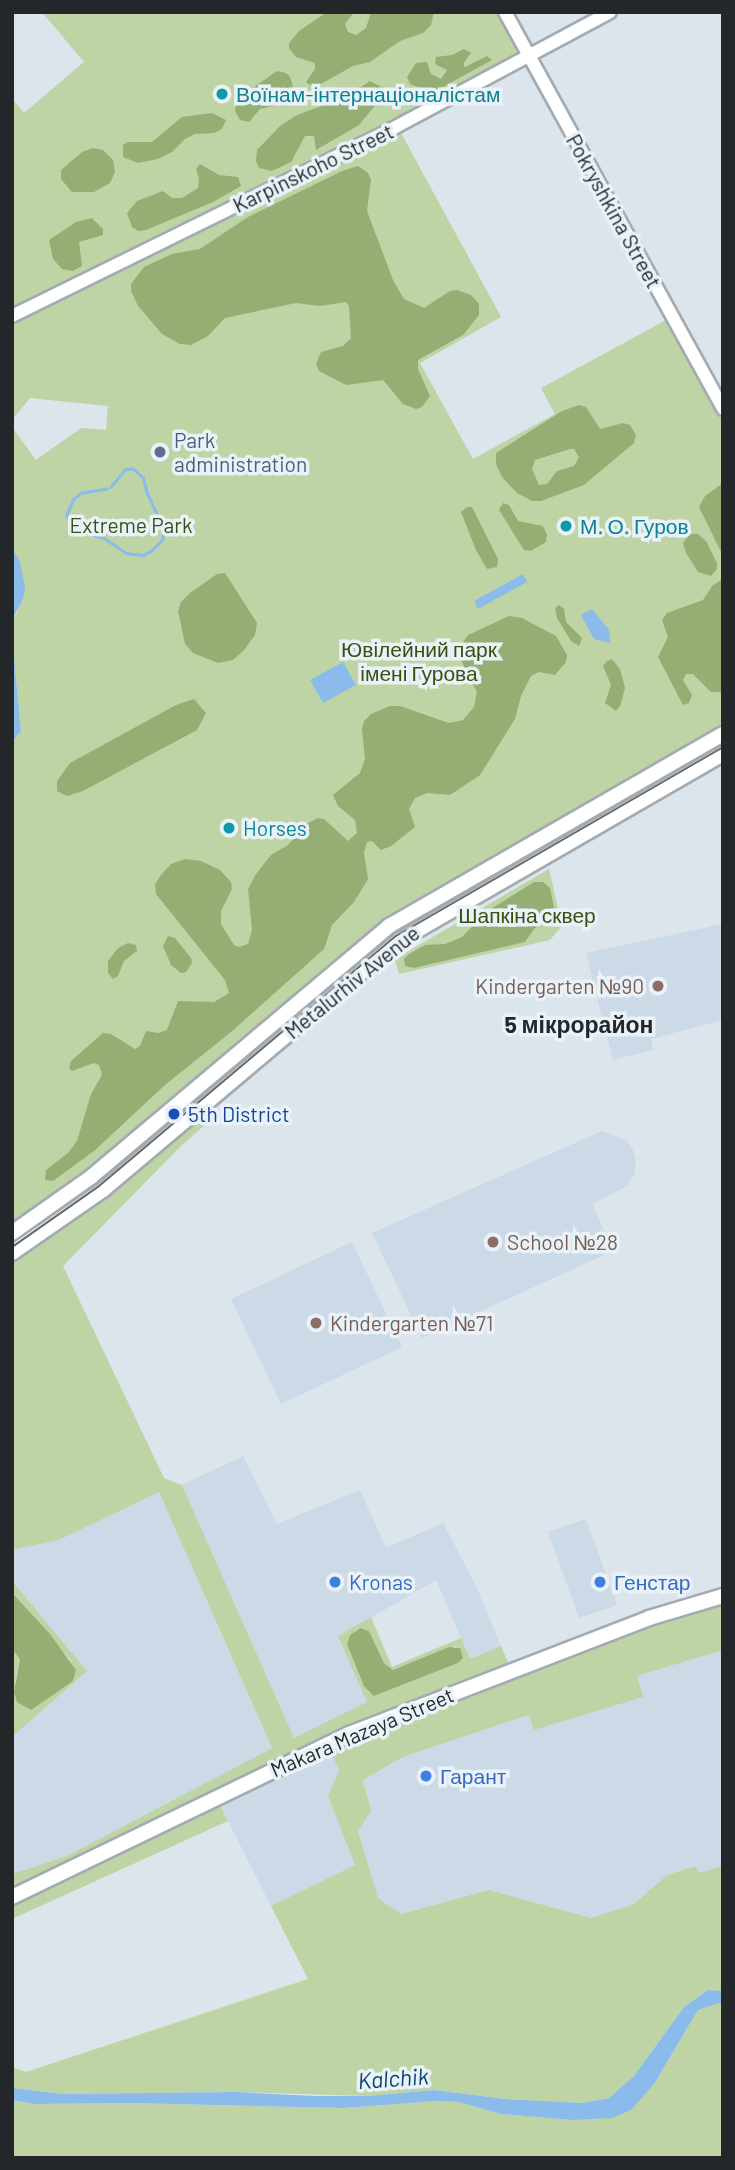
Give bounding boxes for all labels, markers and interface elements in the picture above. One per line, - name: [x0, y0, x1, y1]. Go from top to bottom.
- place label: Воїнам-інтернаціоналістам: [236, 81, 500, 107]
- marker: Воїнам-інтернаціоналістам: [214, 86, 230, 102]
- street label: Karpinskoho Street: [229, 118, 397, 218]
- street label: Pokryshkina Street: [561, 130, 667, 292]
- place label: Park administration: [174, 427, 307, 477]
- marker: Park administration: [152, 444, 168, 460]
- park label: Extreme Park: [70, 512, 192, 538]
- place label: М. О. Гуров: [580, 513, 689, 539]
- marker: М. О. Гуров: [558, 518, 574, 534]
- park label: Ювілейний парк імені Гурова: [341, 636, 497, 686]
- place label: Horses: [243, 815, 307, 841]
- marker: Horses: [221, 820, 237, 836]
- park label: Шапкіна сквер: [458, 902, 596, 928]
- street label: Metalurhiv Avenue: [280, 920, 424, 1044]
- place label: Kindergarten №90: [475, 973, 644, 999]
- marker: Kindergarten №90: [650, 978, 666, 994]
- district label: 5 мікрорайон: [505, 1010, 653, 1038]
- place label: 5th District: [188, 1101, 290, 1127]
- marker: 5th District: [166, 1106, 182, 1122]
- place label: School №28: [507, 1229, 618, 1255]
- marker: School №28: [485, 1234, 501, 1250]
- place label: Kindergarten №71: [330, 1310, 493, 1336]
- marker: Kindergarten №71: [308, 1315, 324, 1331]
- place label: Kronas: [349, 1569, 413, 1595]
- place label: Генстар: [614, 1569, 690, 1595]
- marker: Kronas: [327, 1574, 343, 1590]
- marker: Генстар: [592, 1574, 608, 1590]
- street label: Makara Mazaya Street: [267, 1682, 457, 1782]
- place label: Гарант: [440, 1763, 506, 1789]
- marker: Гарант: [418, 1768, 434, 1784]
- water label: Kalchik: [357, 2062, 429, 2094]

